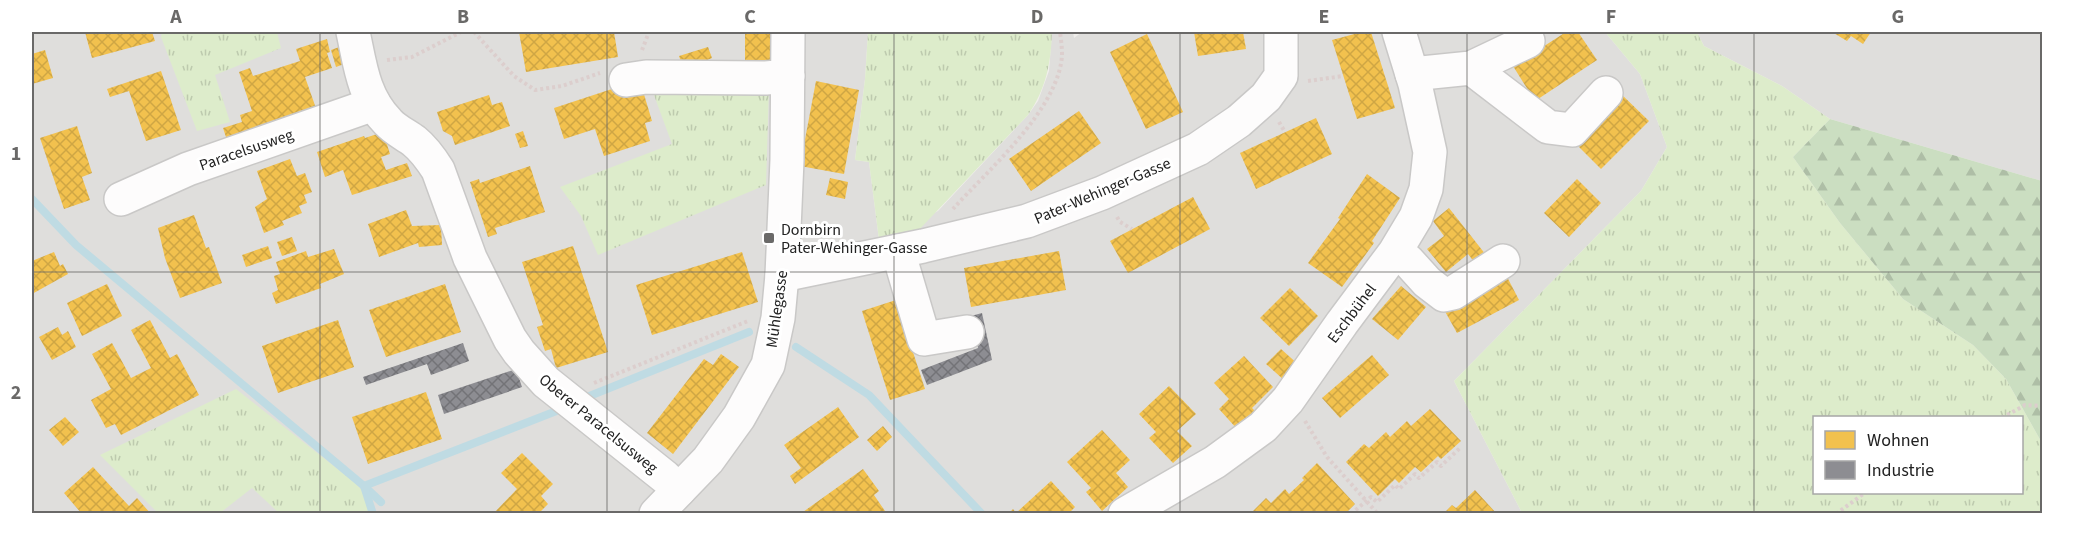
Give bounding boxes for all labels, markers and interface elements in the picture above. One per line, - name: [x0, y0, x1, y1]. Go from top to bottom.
- text: A: [169, 3, 182, 31]
- text: B: [457, 3, 469, 31]
- text: C: [744, 3, 756, 31]
- text: D: [1031, 3, 1043, 31]
- text: E: [1319, 3, 1329, 31]
- text: F: [1606, 3, 1616, 31]
- text: G: [1892, 3, 1904, 31]
- street label: Paracelsusweg: [196, 124, 296, 176]
- text: 1: [11, 140, 21, 168]
- street label: Pater-Wehinger-Gasse: [1031, 152, 1174, 230]
- place label: Dornbirn Pater-Wehinger-Gasse: [781, 219, 928, 259]
- marker: Dornbirn Pater-Wehinger-Gasse: [762, 231, 776, 245]
- street label: Mühlegasse: [761, 269, 793, 349]
- street label: Eschbühel: [1322, 279, 1381, 348]
- street label: Oberer Paracelsusweg: [534, 369, 663, 479]
- text: 2: [11, 379, 21, 407]
- legend: [1813, 416, 2023, 494]
- text: Wohnen: [1867, 428, 1929, 453]
- text: Industrie: [1867, 458, 1934, 483]

